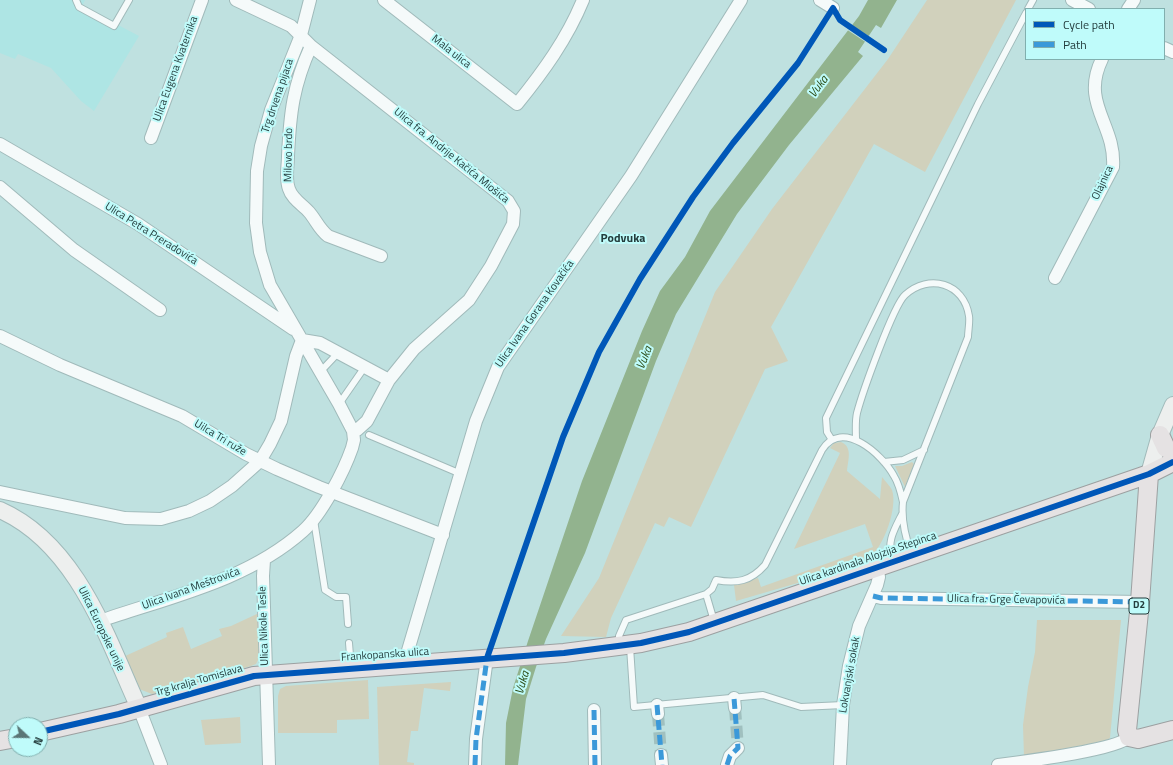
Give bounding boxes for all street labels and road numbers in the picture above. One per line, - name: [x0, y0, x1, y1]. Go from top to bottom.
- street label: Ulica Eugena Kvaternika: [151, 15, 201, 123]
- street label: Mala ulica: [429, 33, 473, 71]
- street label: Trg drvena pijaca: [259, 57, 297, 135]
- street label: Ulica fra. Andrije Kačića Miošića: [391, 105, 511, 207]
- street label: Milovo brdo: [282, 128, 296, 182]
- street label: Olajnica: [1089, 164, 1117, 202]
- street label: Ulica Petra Preradovića: [102, 200, 200, 268]
- street label: Ulica Ivana Gorana Kovačića: [493, 258, 577, 370]
- street label: Uilca Tri ruže: [192, 417, 248, 459]
- street label: Ulica kardinala Alojzija Stepinca: [798, 529, 938, 589]
- street label: Ulica Ivana Meštrovića: [140, 565, 242, 613]
- street label: Ulica Europske unije: [75, 585, 127, 673]
- street label: Ulica Nikole Tesle: [256, 586, 272, 666]
- street label: Ulica fra. Grge Čevapovića: [947, 592, 1065, 608]
- road number: D2: [1129, 598, 1149, 614]
- street label: Lokvanjski sokak: [837, 636, 863, 714]
- street label: Frankopanska ulica: [340, 645, 430, 665]
- street label: Trg kralja Tomislava: [154, 662, 244, 700]

